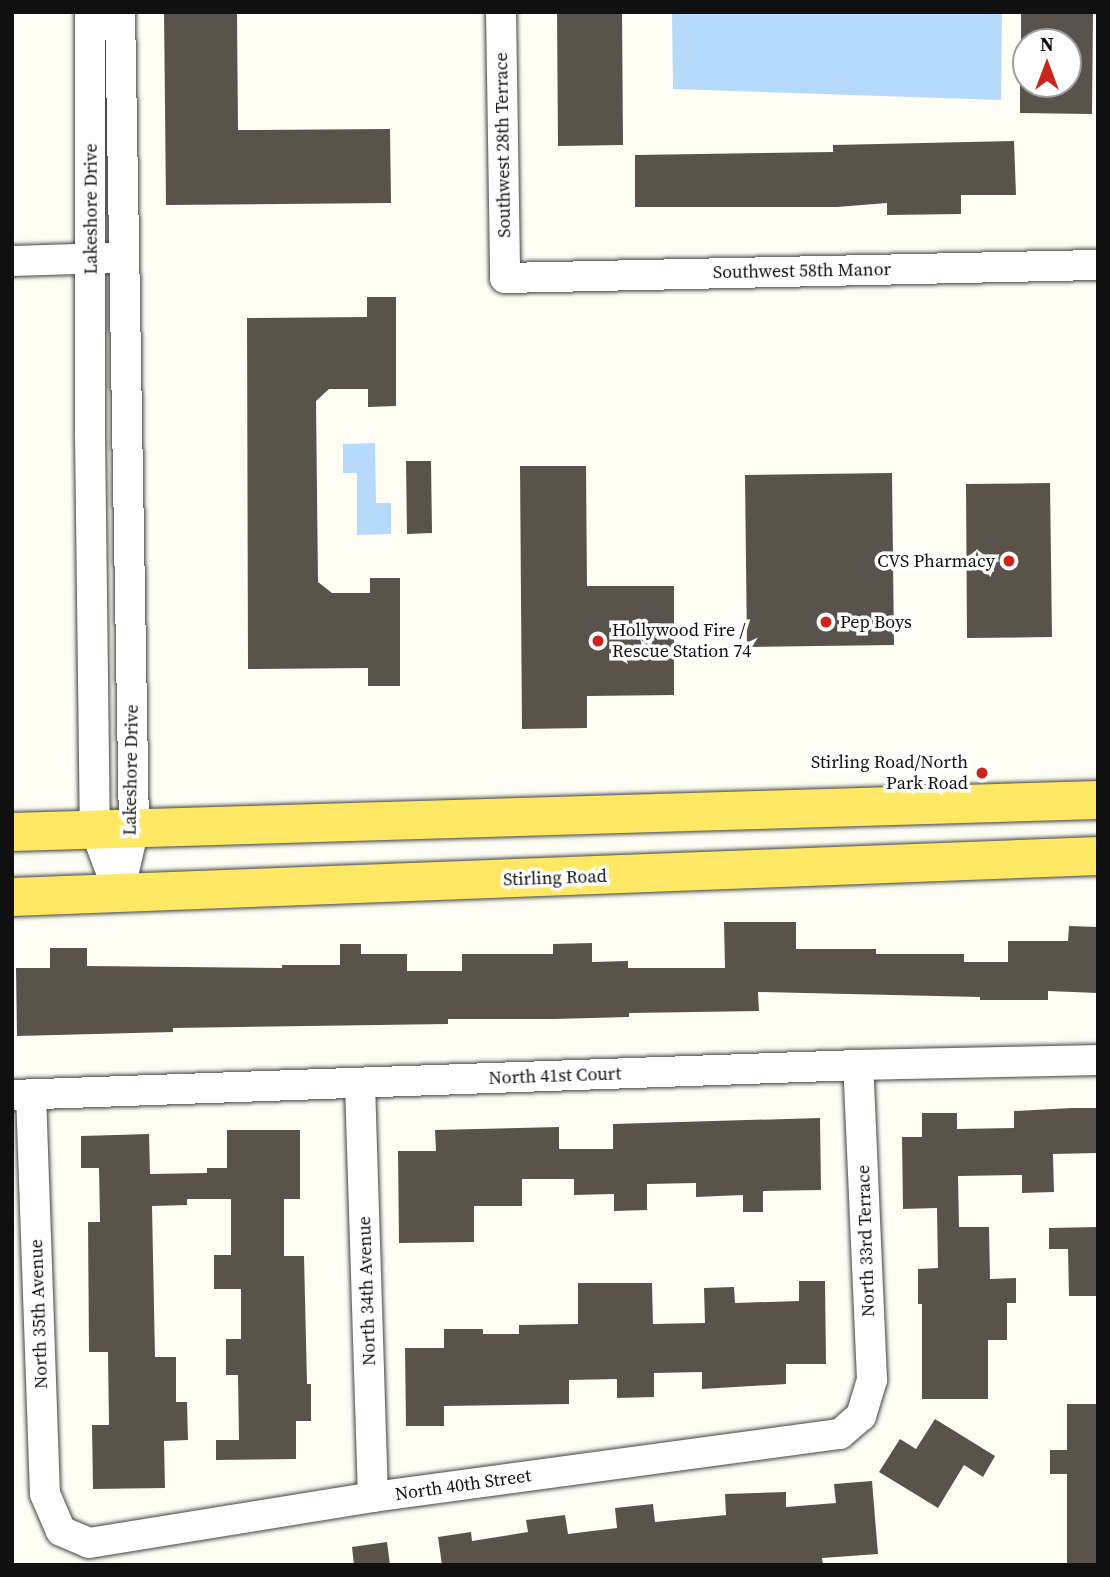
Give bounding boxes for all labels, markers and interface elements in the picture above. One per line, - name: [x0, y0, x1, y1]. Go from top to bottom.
- north arrow: [1012, 28, 1082, 98]
- text: N: [1040, 31, 1054, 57]
- street label: Southwest 28th Terrace: [491, 52, 515, 238]
- street label: Lakeshore Drive: [80, 143, 102, 275]
- street label: Southwest 58th Manor: [713, 259, 891, 283]
- place label: CVS Pharmacy: [877, 550, 995, 572]
- marker: CVS Pharmacy: [1001, 553, 1017, 569]
- place label: Pep Boys: [840, 611, 912, 633]
- marker: Pep Boys: [818, 614, 834, 630]
- place label: Hollywood Fire / Rescue Station 74: [612, 620, 751, 662]
- marker: Hollywood Fire / Rescue Station 74: [590, 633, 606, 649]
- street label: Lakeshore Drive: [119, 704, 143, 836]
- place label: Stirling Road/North Park Road: [811, 752, 968, 794]
- marker: Stirling Road/North Park Road: [974, 765, 990, 781]
- street label: Stirling Road: [503, 865, 607, 891]
- street label: North 41st Court: [488, 1063, 622, 1089]
- street label: North 33rd Terrace: [853, 1164, 879, 1318]
- street label: North 34th Avenue: [354, 1216, 380, 1366]
- street label: North 35th Avenue: [26, 1239, 52, 1389]
- street label: North 40th Street: [394, 1465, 532, 1505]

